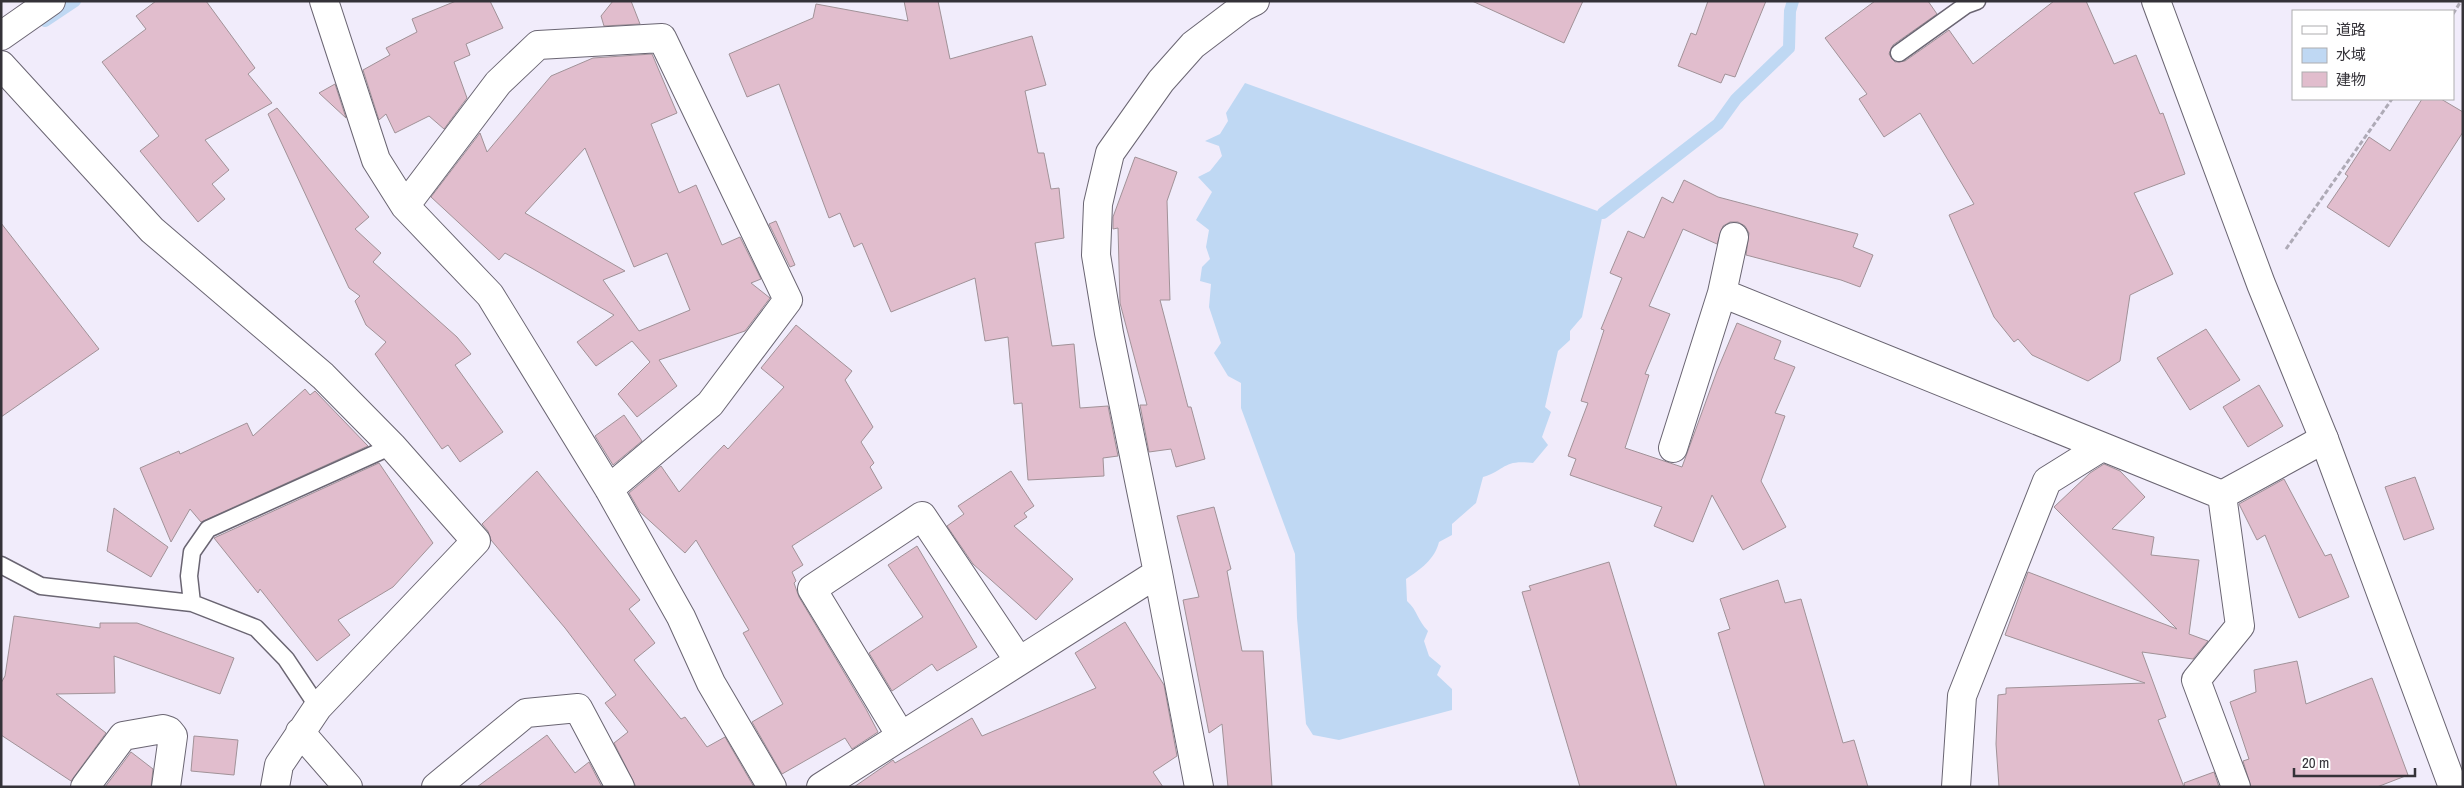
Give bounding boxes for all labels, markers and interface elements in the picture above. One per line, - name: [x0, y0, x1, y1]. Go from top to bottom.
- legend: [2292, 10, 2454, 100]
- text: 道路: [2336, 19, 2366, 40]
- text: 水域: [2336, 44, 2366, 65]
- text: 建物: [2336, 69, 2366, 90]
- scale bar: [2294, 746, 2415, 778]
- text: 20 m: [2302, 752, 2329, 773]

